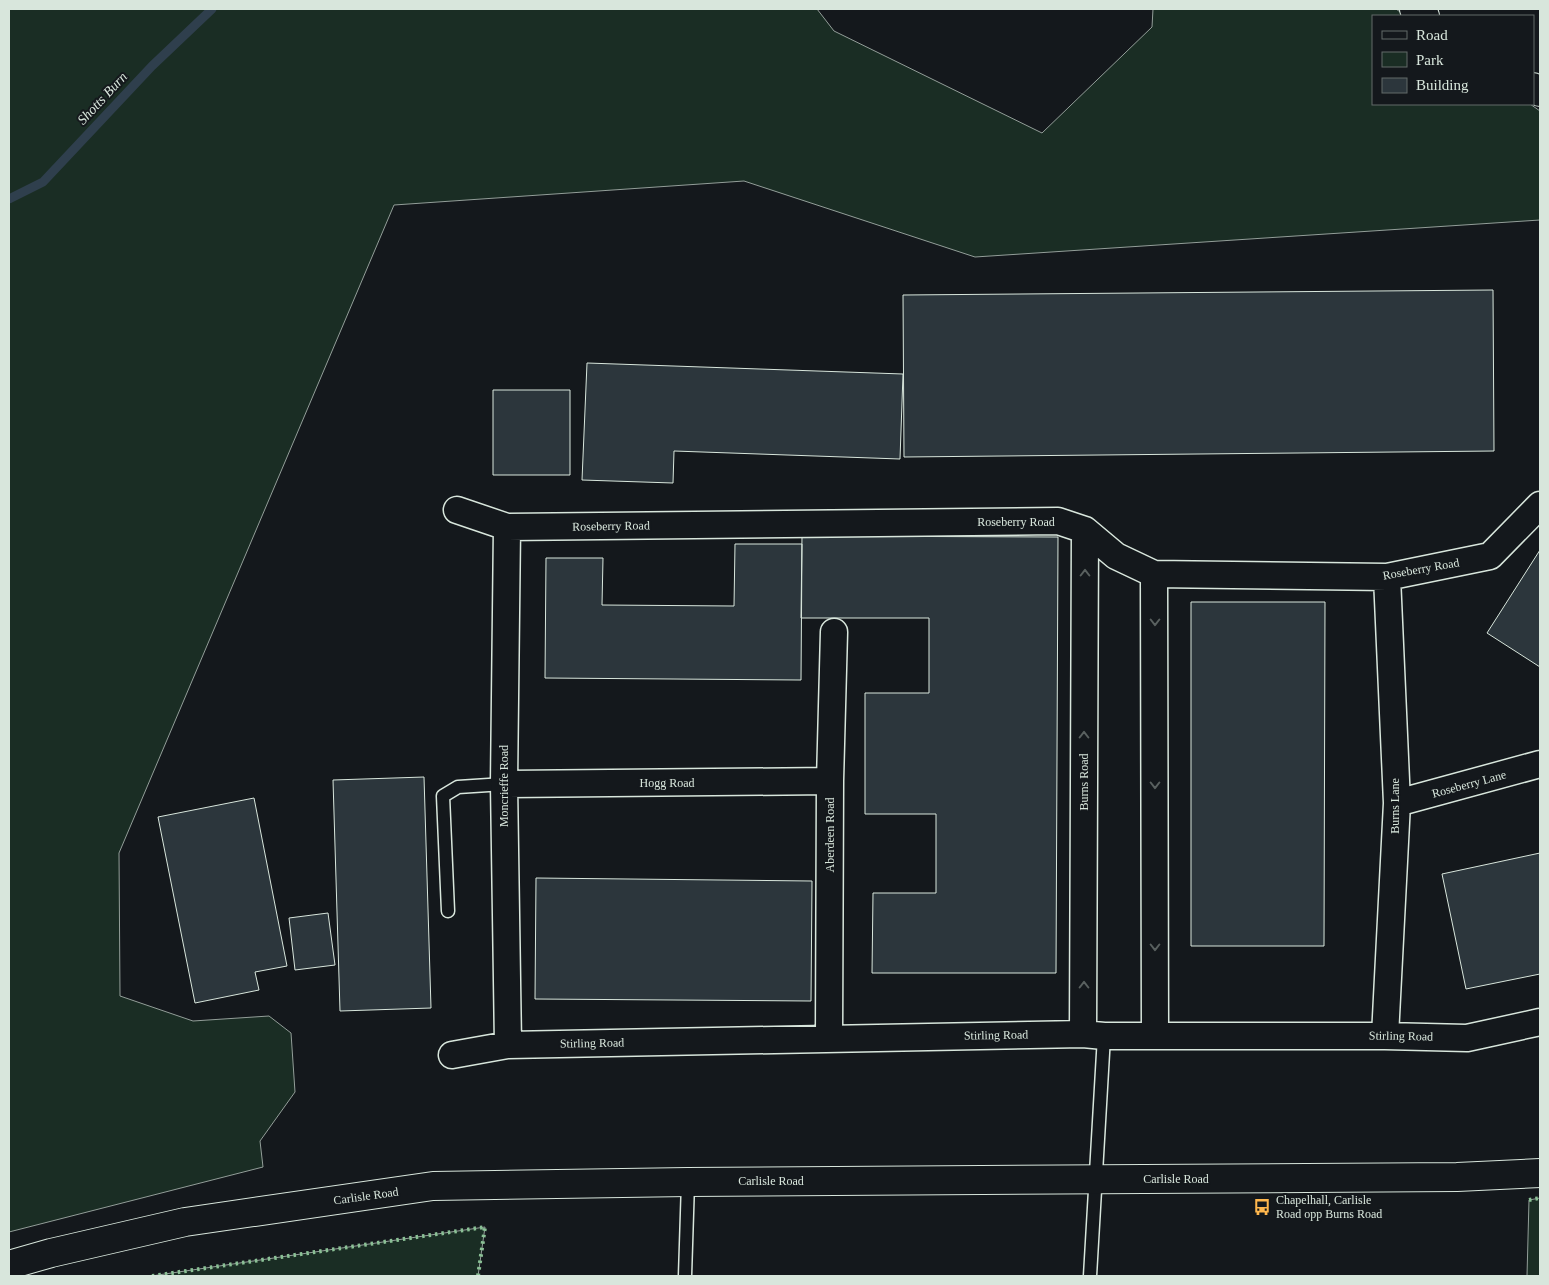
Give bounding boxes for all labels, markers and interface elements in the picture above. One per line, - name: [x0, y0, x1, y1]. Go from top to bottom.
- legend: [1372, 15, 1534, 105]
- text: Road: [1416, 27, 1448, 43]
- text: Park: [1416, 52, 1444, 68]
- water label: Shotts Burn: [74, 69, 130, 127]
- text: Building: [1416, 77, 1469, 93]
- street label: Roseberry Road: [977, 515, 1055, 529]
- street label: Roseberry Road: [572, 518, 650, 534]
- street label: Roseberry Road: [1382, 555, 1460, 583]
- one-way arrow: [1080, 569, 1090, 576]
- one-way arrow: [1150, 619, 1160, 627]
- one-way arrow: [1079, 731, 1089, 739]
- street label: Moncrieffe Road: [497, 745, 511, 827]
- street label: Burns Road: [1077, 754, 1091, 811]
- street label: Roseberry Lane: [1430, 767, 1508, 801]
- street label: Hogg Road: [640, 776, 695, 790]
- street label: Burns Lane: [1388, 778, 1402, 834]
- one-way arrow: [1150, 782, 1160, 789]
- street label: Aberdeen Road: [823, 798, 837, 872]
- one-way arrow: [1150, 944, 1160, 952]
- one-way arrow: [1079, 981, 1089, 989]
- street label: Stirling Road: [964, 1027, 1028, 1043]
- street label: Stirling Road: [1369, 1028, 1433, 1044]
- street label: Stirling Road: [560, 1035, 624, 1051]
- street label: Carlisle Road: [1143, 1172, 1209, 1186]
- street label: Carlisle Road: [738, 1174, 804, 1188]
- street label: Carlisle Road: [333, 1184, 399, 1208]
- place label: Chapelhall, Carlisle Road opp Burns Road: [1276, 1193, 1382, 1221]
- bus stop icon: Chapelhall, Carlisle Road opp Burns Road: [1252, 1197, 1272, 1217]

